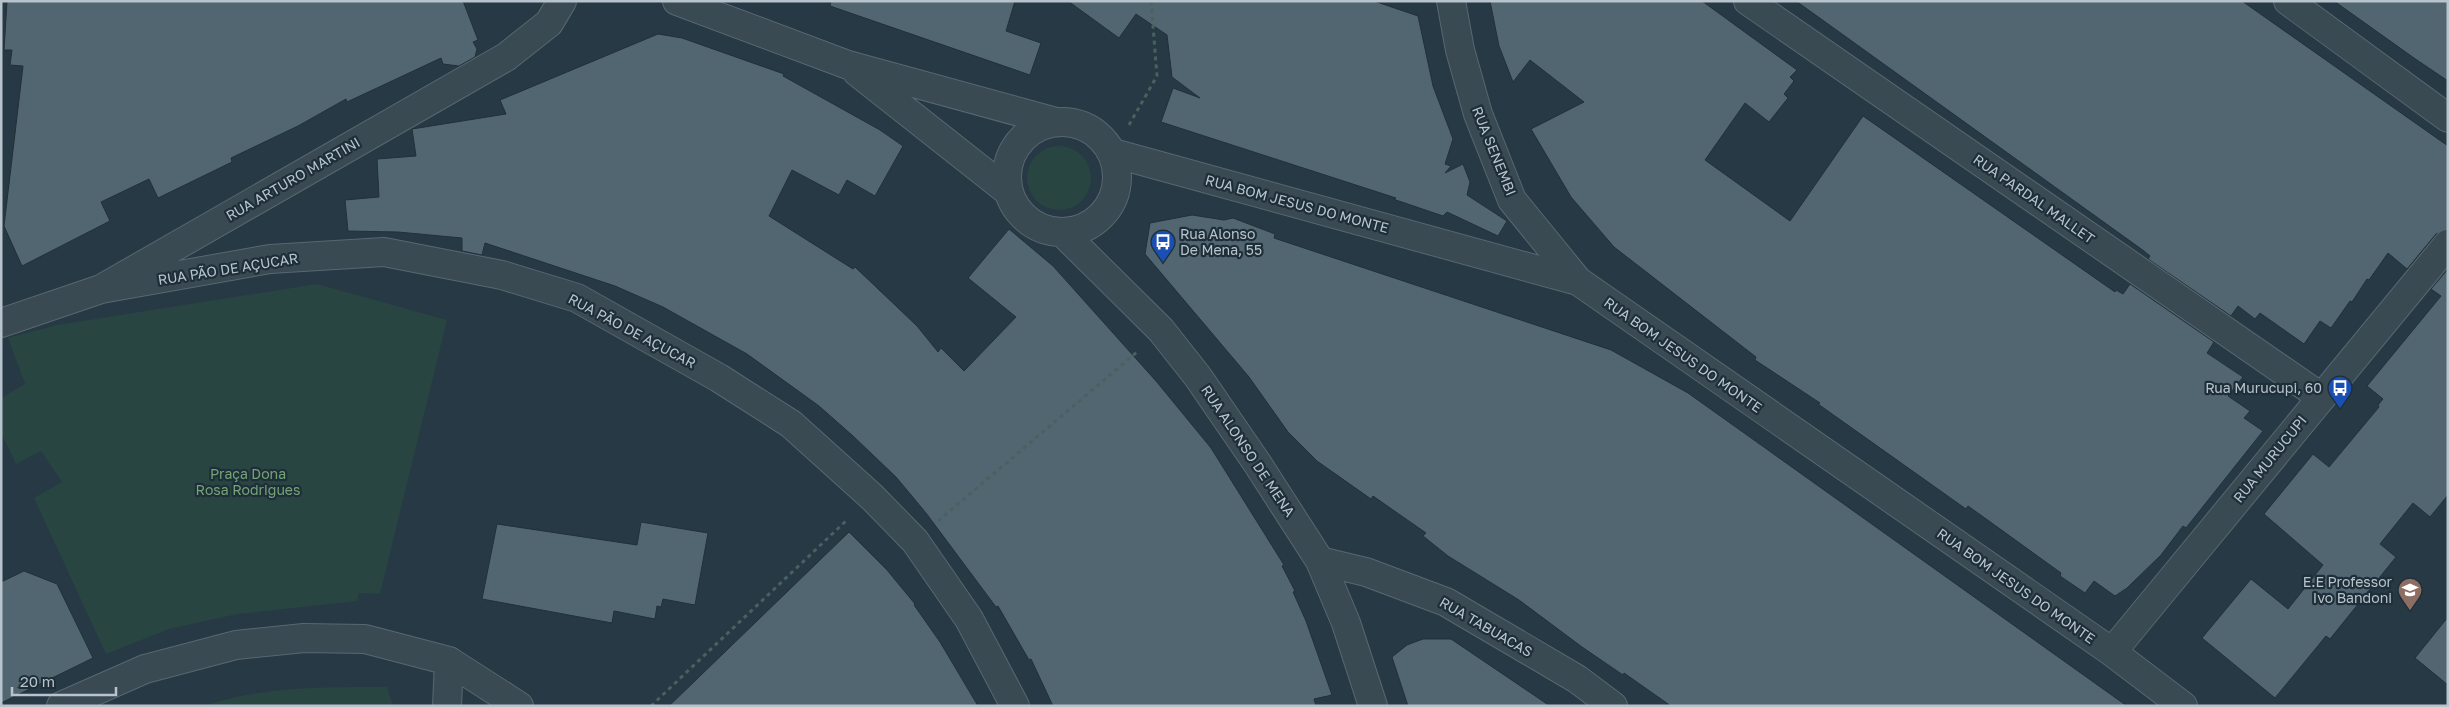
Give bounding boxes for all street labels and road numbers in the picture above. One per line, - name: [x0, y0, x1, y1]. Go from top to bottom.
- street label: RUA SENEMBI: [1469, 104, 1520, 198]
- street label: RUA ARTURO MARTINI: [223, 133, 363, 224]
- street label: RUA PARDAL MALLET: [1970, 150, 2098, 247]
- street label: RUA BOM JESUS DO MONTE: [1204, 171, 1391, 236]
- street label: RUA PÃO DE AÇUCAR: [157, 249, 299, 288]
- street label: RUA PÃO DE AÇUCAR: [566, 290, 699, 371]
- street label: RUA BOM JESUS DO MONTE: [1601, 293, 1766, 416]
- street label: RUA ALONSO DE MENA: [1198, 382, 1299, 520]
- street label: RUA MURUCUPI: [2229, 412, 2310, 506]
- street label: RUA BOM JESUS DO MONTE: [1934, 524, 2099, 647]
- street label: RUA TABUACAS: [1437, 593, 1536, 660]

